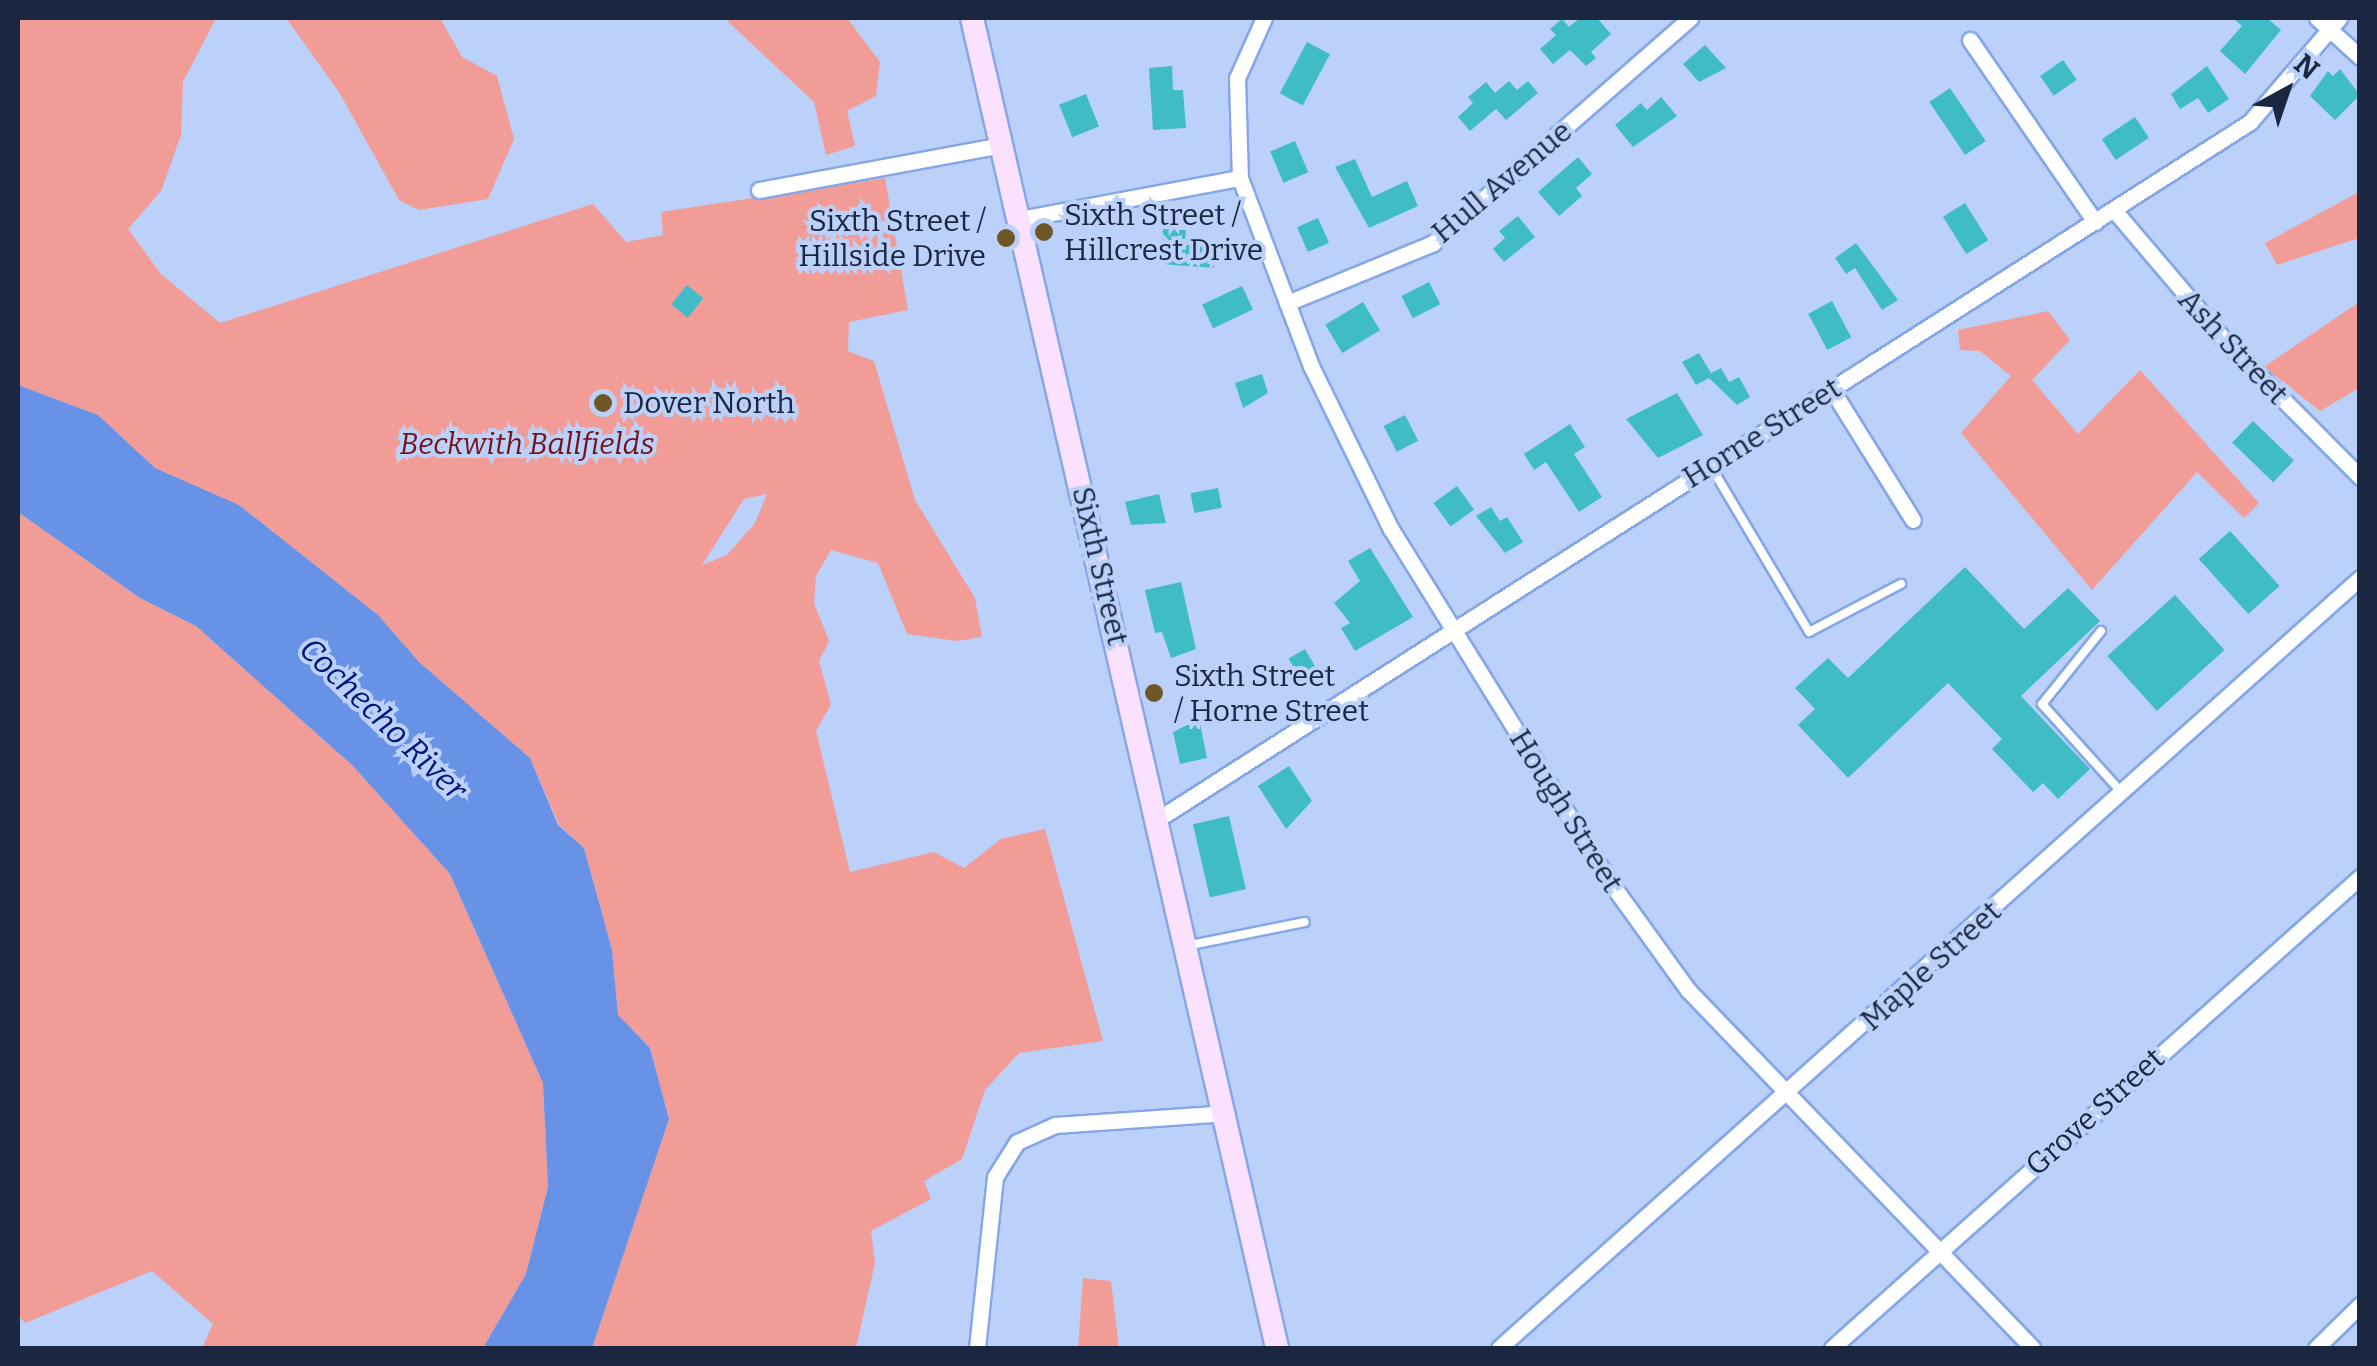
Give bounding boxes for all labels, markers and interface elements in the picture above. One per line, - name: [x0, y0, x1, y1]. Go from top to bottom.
- north arrow: [2237, 40, 2337, 140]
- text: N: [2288, 47, 2325, 86]
- street label: Hull Avenue: [1425, 113, 1579, 251]
- place label: Sixth Street / Hillcrest Drive: [1064, 197, 1263, 268]
- place label: Sixth Street / Hillside Drive: [798, 203, 986, 274]
- marker: Sixth Street / Hillcrest Drive: [1033, 221, 1055, 243]
- marker: Sixth Street / Hillside Drive: [995, 227, 1017, 249]
- street label: Ash Street: [2171, 282, 2295, 412]
- street label: Horne Street: [1676, 370, 1848, 496]
- place label: Dover North: [623, 385, 795, 421]
- marker: Dover North: [592, 392, 614, 414]
- park label: Beckwith Ballfields: [400, 426, 654, 462]
- street label: Sixth Street: [1064, 483, 1136, 649]
- water label: Cochecho River: [292, 630, 474, 808]
- place label: Sixth Street / Horne Street: [1174, 658, 1369, 728]
- marker: Sixth Street / Horne Street: [1143, 682, 1165, 704]
- street label: Hough Street: [1502, 723, 1630, 899]
- street label: Maple Street: [1853, 894, 2009, 1038]
- street label: Grove Street: [2018, 1040, 2172, 1184]

